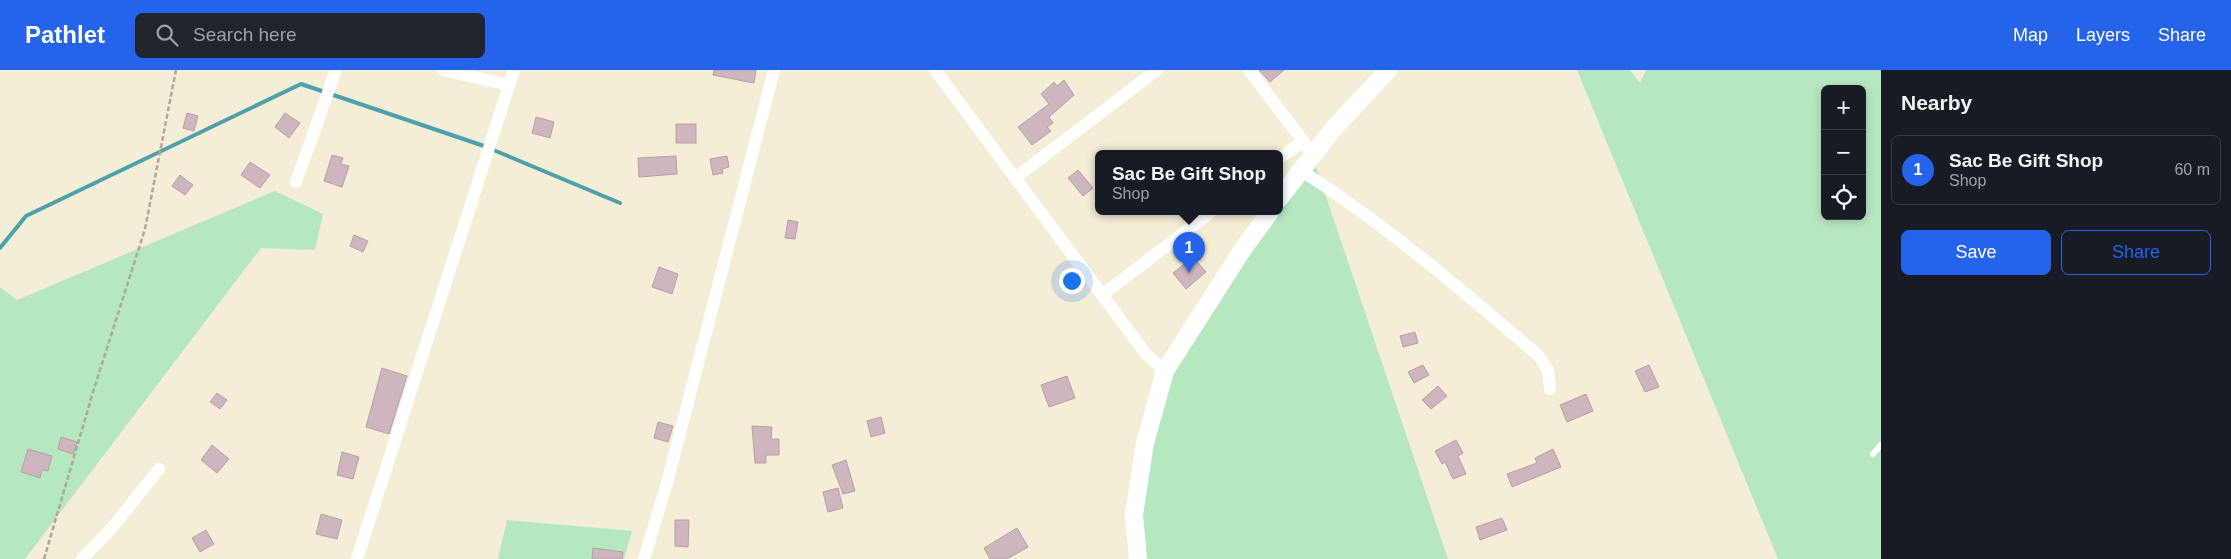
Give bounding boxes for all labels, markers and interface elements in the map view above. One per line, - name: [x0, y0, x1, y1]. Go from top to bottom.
- search box: [135, 13, 485, 58]
- text: Pathlet: [25, 21, 105, 48]
- icon: search: [153, 21, 181, 49]
- text: Search here: [193, 24, 297, 45]
- text: Map: [2013, 25, 2048, 45]
- text: Layers: [2076, 25, 2130, 45]
- text: Share: [2158, 25, 2206, 45]
- map controls: [1821, 85, 1866, 220]
- button: +: [1821, 85, 1866, 130]
- text: Nearby: [1901, 91, 1972, 114]
- button: −: [1821, 130, 1866, 175]
- popup: [1095, 150, 1283, 215]
- text: Sac Be Gift Shop: [1949, 150, 2103, 171]
- text: 1: [1914, 161, 1922, 178]
- text: 60 m: [2174, 161, 2210, 178]
- text: Sac Be Gift Shop: [1112, 163, 1266, 184]
- text: Shop: [1949, 172, 1986, 189]
- button: locate: [1821, 175, 1866, 220]
- text: Shop: [1112, 185, 1149, 202]
- button: Save: [1901, 230, 2051, 275]
- button: Share: [2061, 230, 2211, 275]
- pin: 1: [1173, 232, 1205, 273]
- your location: [1059, 268, 1085, 294]

